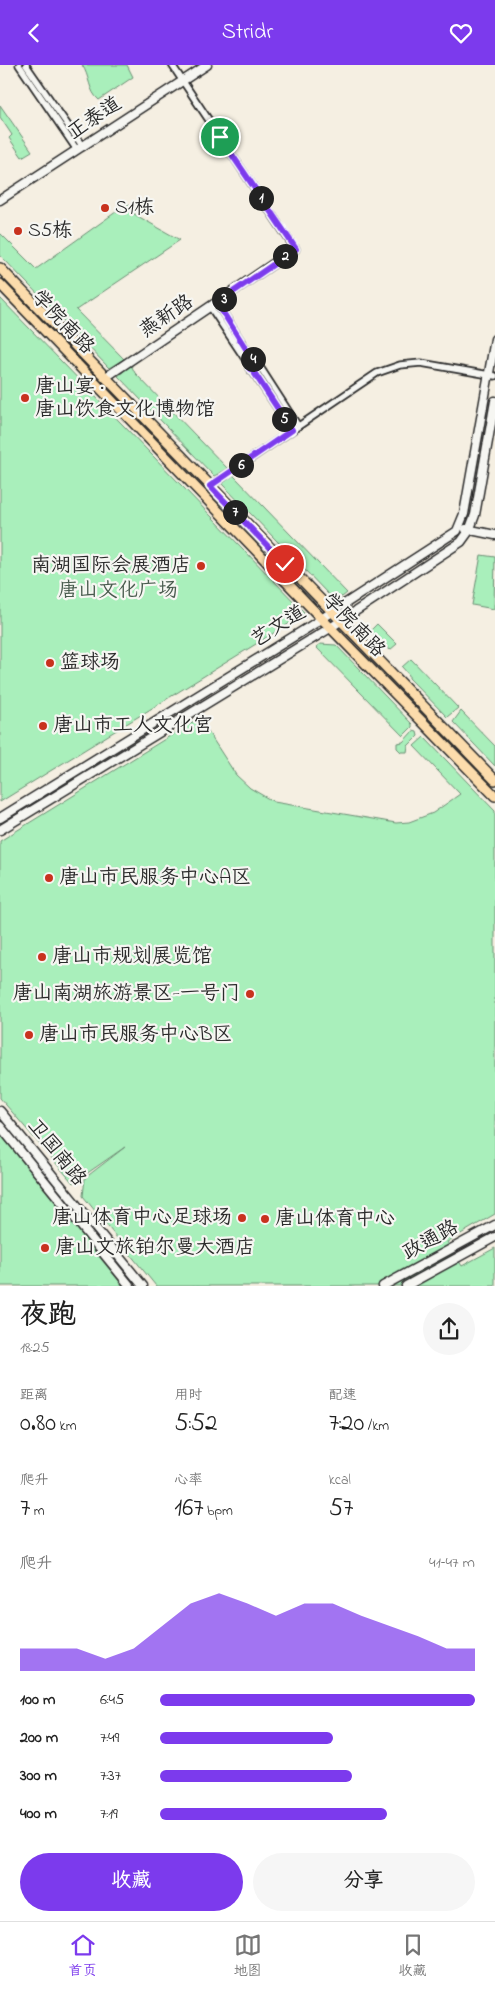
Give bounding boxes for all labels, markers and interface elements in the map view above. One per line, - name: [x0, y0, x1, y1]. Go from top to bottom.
- text: Stridr: [222, 17, 273, 49]
- icon: back: [20, 19, 48, 47]
- icon: heart: [447, 19, 475, 47]
- street label: 正泰道: [62, 90, 128, 148]
- pin: [199, 116, 241, 158]
- icon: arrive: [206, 123, 234, 151]
- pin: 1: [248, 185, 274, 211]
- text: 1: [259, 188, 264, 209]
- place label: S1栋: [115, 194, 154, 223]
- marker: S1栋: [99, 202, 111, 214]
- place label: S5栋: [28, 217, 72, 246]
- marker: S5栋: [12, 225, 24, 237]
- pin: 2: [272, 243, 298, 269]
- text: 2: [282, 246, 289, 267]
- street label: 学院南路: [24, 284, 101, 363]
- pin: 3: [212, 287, 236, 311]
- street label: 燕新路: [134, 288, 201, 346]
- text: 3: [222, 289, 227, 310]
- pin: 4: [240, 347, 266, 371]
- text: 4: [251, 349, 256, 370]
- place label: 唐山宴 · 唐山饮食文化博物馆: [35, 373, 215, 425]
- marker: 唐山宴 · 唐山饮食文化博物馆: [19, 392, 31, 404]
- pin: 5: [272, 407, 296, 431]
- text: 5: [280, 409, 289, 430]
- pin: 6: [228, 453, 254, 477]
- text: 6: [238, 455, 245, 476]
- pin: 7: [222, 499, 248, 525]
- text: 7: [233, 502, 238, 523]
- pin: [264, 543, 306, 585]
- icon: check: [271, 550, 299, 578]
- place label: 南湖国际会展酒店: [31, 552, 191, 581]
- marker: 南湖国际会展酒店: [195, 560, 207, 572]
- park label: 唐山文化广场: [58, 577, 178, 606]
- street label: 学院南路: [315, 587, 392, 666]
- street label: 艺文道: [246, 599, 312, 655]
- place label: 篮球场: [60, 649, 120, 678]
- marker: 篮球场: [44, 657, 56, 669]
- place label: 唐山市工人文化宫: [53, 712, 213, 741]
- marker: 唐山市工人文化宫: [37, 720, 49, 732]
- place label: 唐山市民服务中心A区: [59, 864, 251, 893]
- marker: 唐山市民服务中心A区: [43, 872, 55, 884]
- place label: 唐山市规划展览馆: [52, 943, 212, 972]
- marker: 唐山市规划展览馆: [36, 951, 48, 963]
- place label: 唐山南湖旅游景区-一号门: [13, 980, 240, 1009]
- marker: 唐山南湖旅游景区-一号门: [244, 988, 256, 1000]
- place label: 唐山市民服务中心B区: [39, 1021, 232, 1050]
- marker: 唐山市民服务中心B区: [23, 1029, 35, 1041]
- street label: 卫国南路: [20, 1113, 93, 1194]
- place label: 唐山体育中心足球场: [52, 1204, 232, 1233]
- place label: 唐山体育中心: [275, 1205, 395, 1234]
- marker: 唐山体育中心足球场: [236, 1212, 248, 1224]
- marker: 唐山体育中心: [259, 1213, 271, 1225]
- street label: 政通路: [398, 1213, 465, 1268]
- place label: 唐山文旅铂尔曼大酒店: [55, 1234, 255, 1263]
- marker: 唐山文旅铂尔曼大酒店: [39, 1242, 51, 1254]
- text: 夜跑: [20, 1296, 76, 1337]
- button: share: [423, 1303, 475, 1355]
- text: 18:25: [20, 1336, 50, 1360]
- text: 距离: [20, 1385, 48, 1406]
- text: 用时: [174, 1385, 202, 1406]
- text: 配速: [329, 1385, 357, 1406]
- text: 0.80: [20, 1406, 56, 1442]
- text: 5:52: [174, 1406, 217, 1442]
- text: 7:20: [329, 1406, 364, 1442]
- text: km: [56, 1416, 77, 1437]
- text: /km: [364, 1416, 389, 1437]
- text: 爬升: [20, 1470, 48, 1491]
- text: 心率: [174, 1470, 202, 1491]
- text: kcal: [329, 1470, 351, 1491]
- text: 7: [20, 1491, 30, 1527]
- text: 167: [174, 1491, 204, 1527]
- text: 57: [329, 1491, 353, 1527]
- text: m: [30, 1501, 45, 1522]
- text: bpm: [204, 1501, 233, 1522]
- text: 41–47 m: [429, 1551, 475, 1575]
- text: 爬升: [20, 1552, 52, 1576]
- text: 100 m: [20, 1688, 55, 1712]
- text: 6:45: [100, 1688, 124, 1712]
- text: 200 m: [20, 1726, 58, 1750]
- text: 7:49: [100, 1726, 119, 1750]
- text: 300 m: [20, 1764, 57, 1788]
- text: 7:37: [100, 1764, 121, 1788]
- text: 400 m: [20, 1802, 57, 1826]
- text: 7:19: [100, 1802, 118, 1826]
- button: 收藏: [20, 1853, 243, 1911]
- button: 分享: [253, 1853, 475, 1911]
- tab: 首页: [69, 1931, 97, 1982]
- tab: 地图: [234, 1931, 262, 1982]
- tab: 收藏: [399, 1931, 427, 1982]

